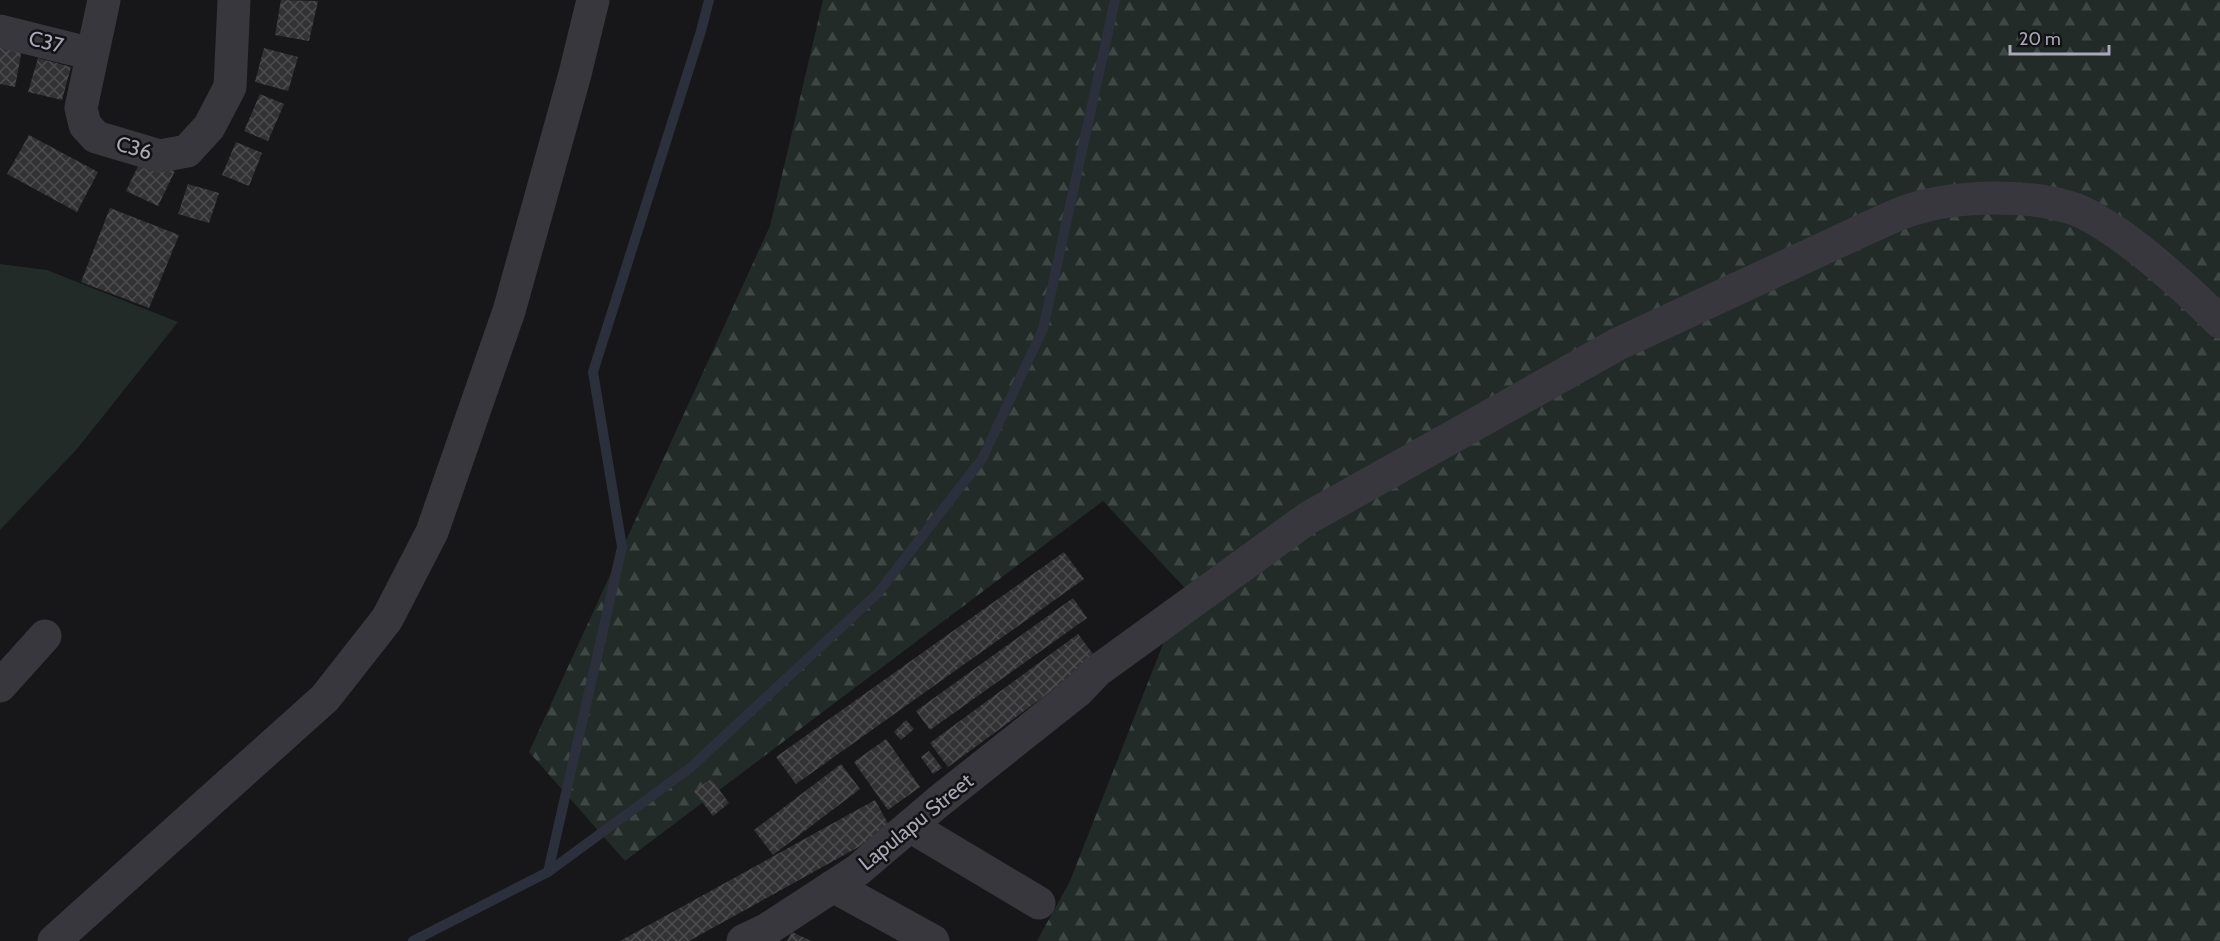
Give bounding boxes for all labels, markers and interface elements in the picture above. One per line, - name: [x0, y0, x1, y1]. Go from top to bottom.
- scale bar: [2010, 18, 2109, 56]
- street label: C37: [26, 25, 66, 58]
- text: 20 m: [2019, 28, 2061, 50]
- street label: C36: [113, 131, 155, 165]
- street label: Lapulapu Street: [854, 768, 978, 875]

